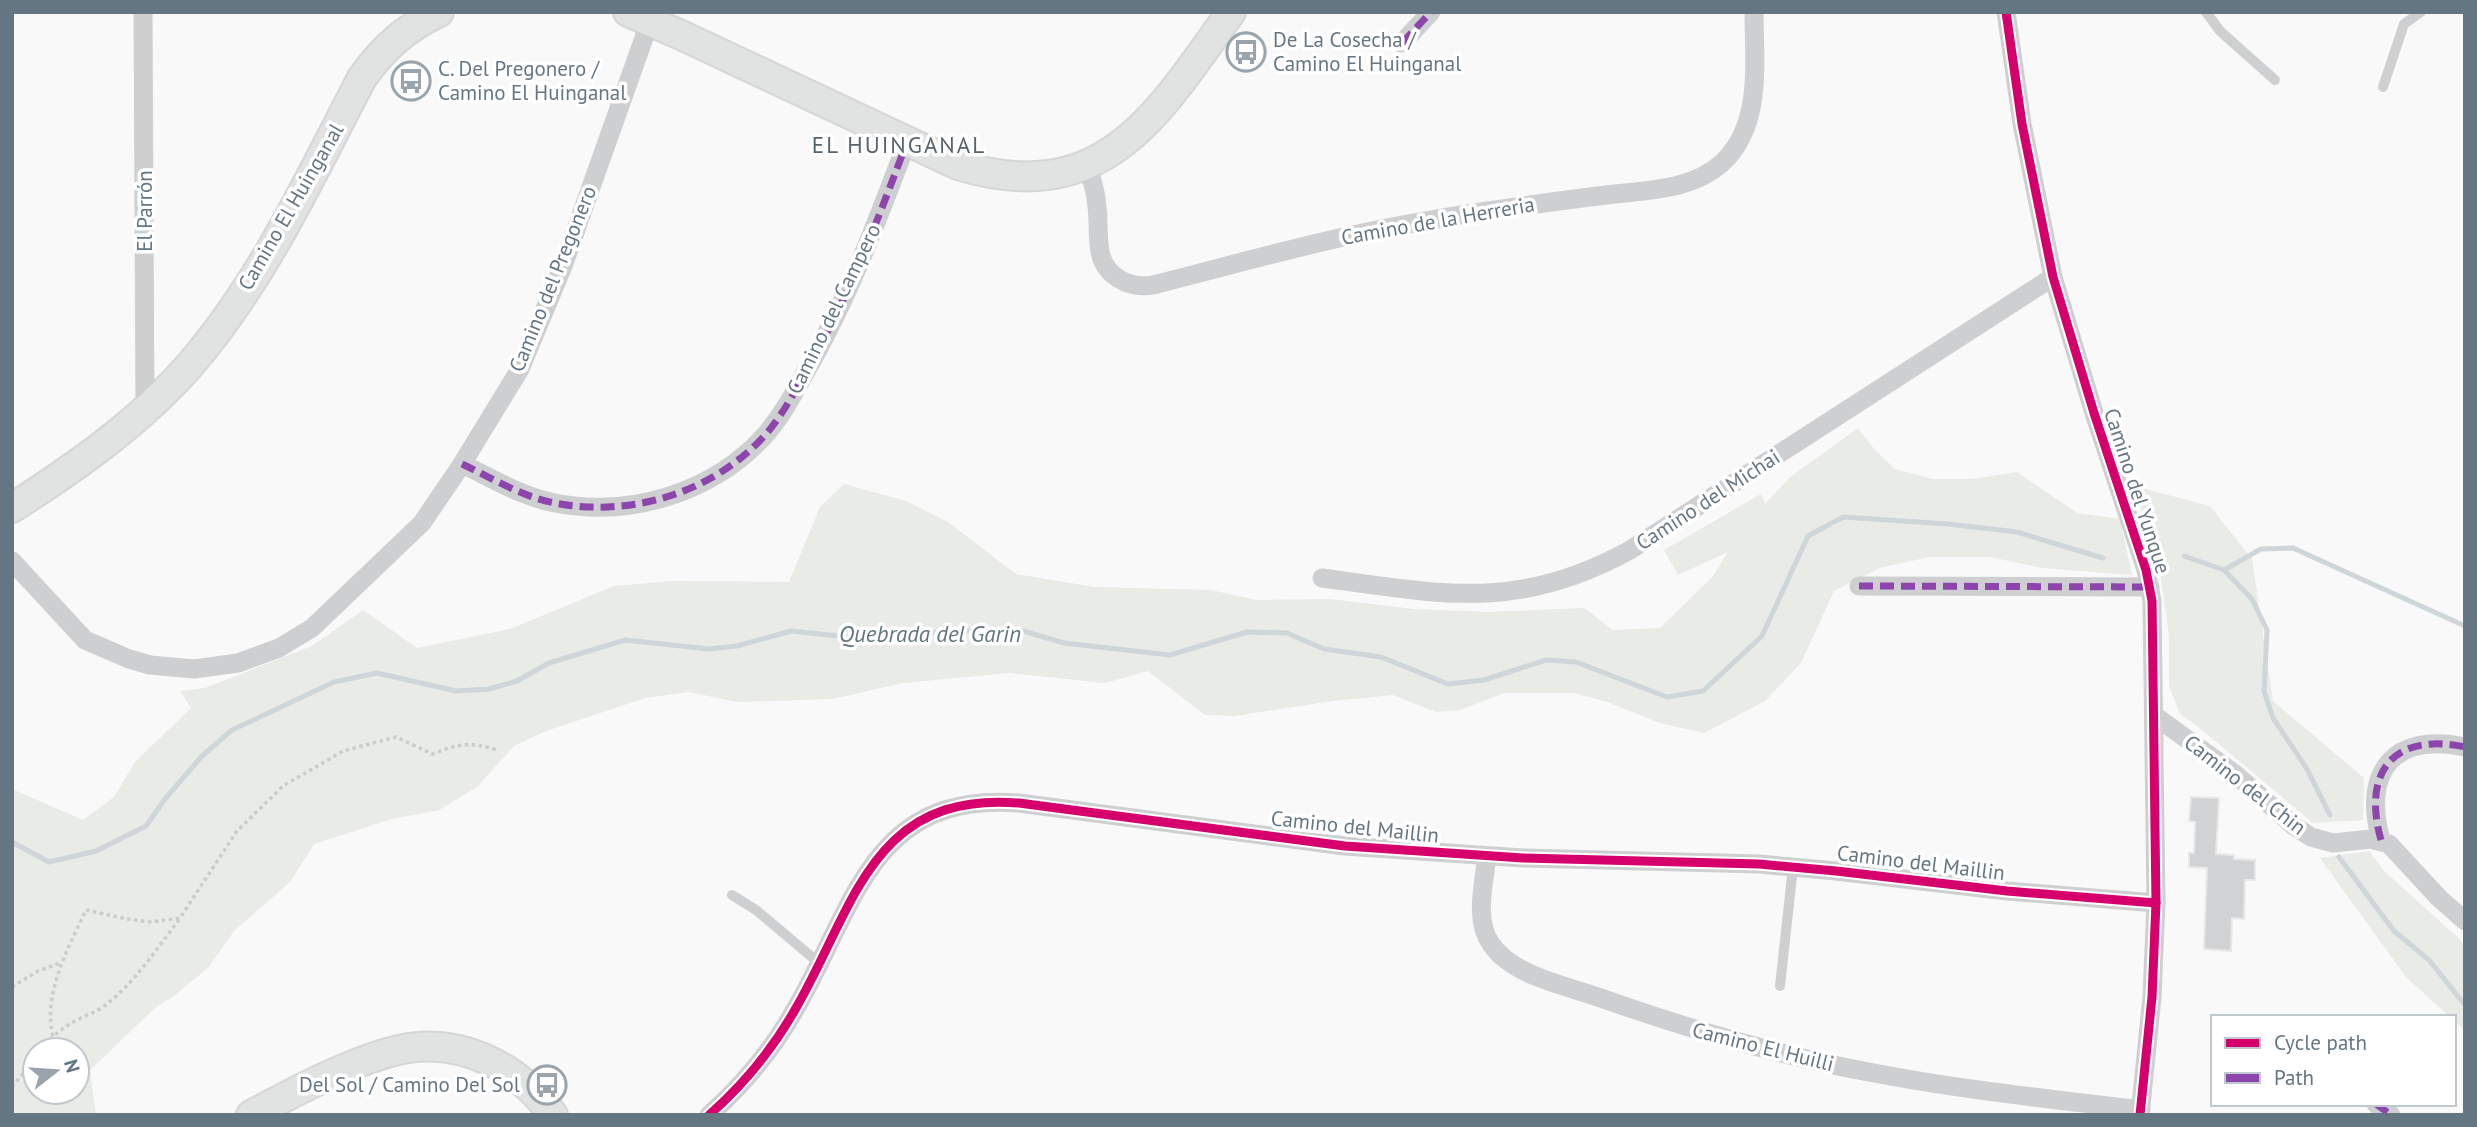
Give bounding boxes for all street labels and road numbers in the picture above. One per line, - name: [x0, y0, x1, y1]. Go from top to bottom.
- street label: Camino El Huinganal: [232, 118, 349, 295]
- street label: El Parrón: [131, 170, 158, 252]
- street label: Camino del Pregonero: [503, 182, 602, 376]
- street label: Camino de la Herreria: [1339, 190, 1537, 251]
- street label: Camino del Campero: [781, 219, 887, 398]
- street label: Camino del Yunque: [2098, 405, 2177, 577]
- street label: Camino del Michai: [1631, 443, 1785, 556]
- street label: Camino del Chin: [2179, 729, 2312, 841]
- street label: Camino del Maillin: [1270, 804, 1440, 849]
- street label: Camino del Maillin: [1836, 839, 2006, 886]
- street label: Camino El Huilli: [1689, 1016, 1837, 1077]

